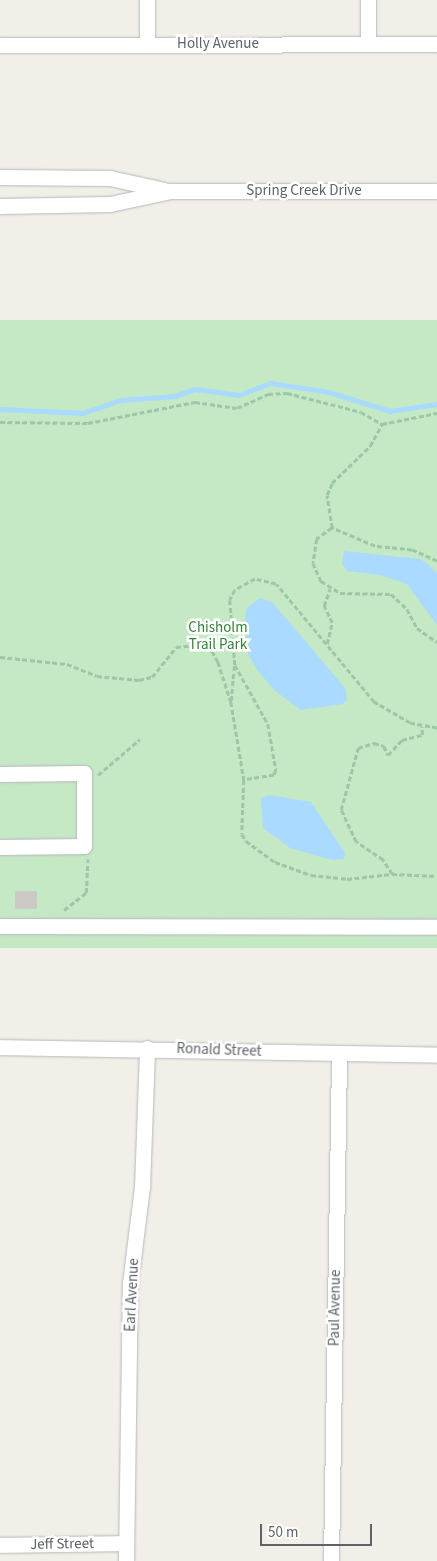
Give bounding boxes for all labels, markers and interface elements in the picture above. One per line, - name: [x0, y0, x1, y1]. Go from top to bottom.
- street label: Holly Avenue: [177, 35, 259, 53]
- street label: Spring Creek Drive: [246, 182, 362, 200]
- park label: Chisholm Trail Park: [188, 618, 248, 653]
- street label: Ronald Street: [176, 1040, 262, 1060]
- street label: Earl Avenue: [121, 1258, 143, 1332]
- street label: Paul Avenue: [325, 1270, 345, 1346]
- scale bar: [262, 1514, 374, 1546]
- text: 50 m: [268, 1522, 298, 1543]
- street label: Jeff Street: [30, 1534, 94, 1554]

